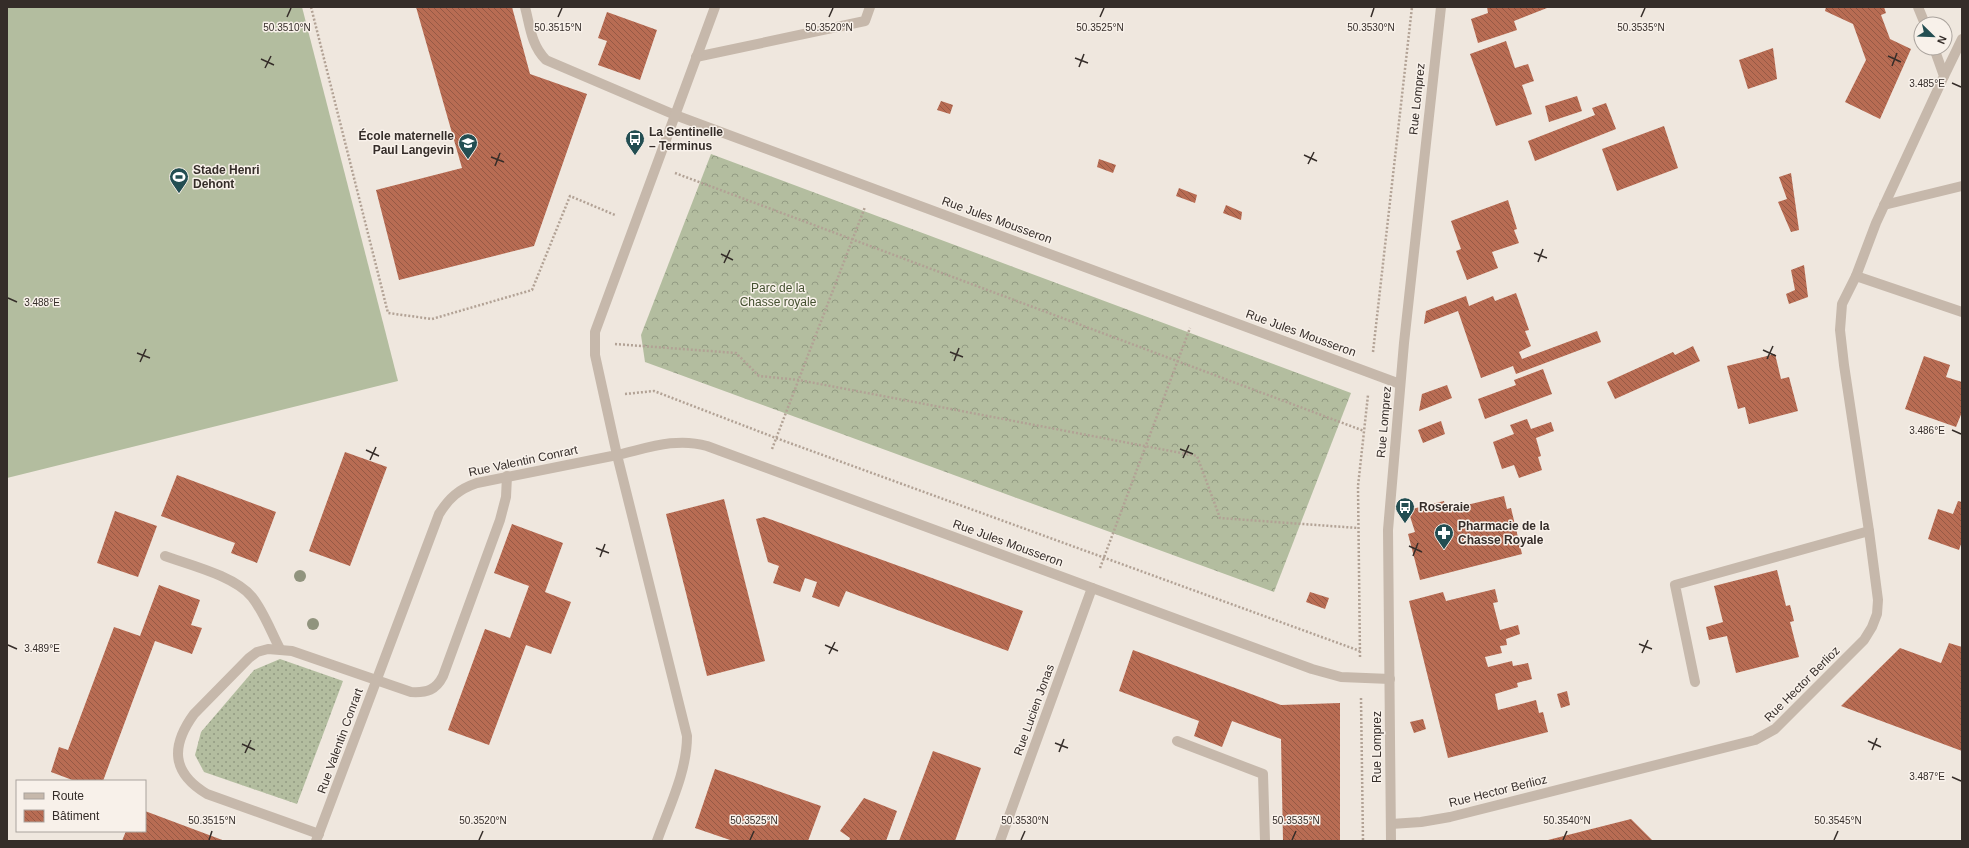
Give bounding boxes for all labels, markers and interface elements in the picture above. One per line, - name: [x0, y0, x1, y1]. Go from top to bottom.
- north arrow: [1913, 16, 1953, 56]
- text: 50.3510°N: [263, 22, 311, 33]
- text: 50.3515°N: [534, 22, 582, 33]
- text: 50.3520°N: [805, 22, 853, 33]
- text: 50.3525°N: [1076, 22, 1124, 33]
- text: 50.3530°N: [1347, 22, 1395, 33]
- text: 50.3535°N: [1617, 22, 1665, 33]
- text: N: [1935, 34, 1949, 46]
- street label: Rue Lomprez: [1406, 62, 1428, 136]
- text: 3.485°E: [1909, 78, 1945, 89]
- place label: La Sentinelle – Terminus: [649, 125, 723, 153]
- place label: École maternelle Paul Langevin: [359, 128, 454, 157]
- bus stop icon: La Sentinelle – Terminus: [624, 128, 646, 156]
- school or university icon: École maternelle Paul Langevin: [457, 132, 479, 160]
- place label: Stade Henri Dehont: [193, 163, 260, 191]
- sports icon: Stade Henri Dehont: [168, 166, 190, 194]
- street label: Rue Jules Mousseron: [940, 194, 1054, 246]
- park label: Parc de la Chasse royale: [740, 281, 817, 309]
- text: 3.488°E: [24, 297, 60, 308]
- street label: Rue Jules Mousseron: [1244, 307, 1358, 359]
- street label: Rue Lomprez: [1374, 386, 1394, 458]
- text: 3.486°E: [1909, 425, 1945, 436]
- street label: Rue Valentin Conrart: [467, 442, 579, 479]
- bus stop icon: Roseraie: [1394, 496, 1416, 524]
- place label: Roseraie: [1419, 500, 1470, 514]
- street label: Rue Jules Mousseron: [951, 517, 1065, 569]
- place label: Pharmacie de la Chasse Royale: [1458, 519, 1550, 547]
- pharmacy icon: Pharmacie de la Chasse Royale: [1433, 522, 1455, 550]
- text: 3.489°E: [24, 643, 60, 654]
- street label: Rue Hector Berlioz: [1761, 643, 1843, 725]
- street label: Rue Lucien Jonas: [1011, 662, 1057, 758]
- street label: Rue Valentin Conrart: [314, 686, 366, 796]
- street label: Rue Lomprez: [1370, 711, 1384, 783]
- text: 3.487°E: [1909, 771, 1945, 782]
- street label: Rue Hector Berlioz: [1447, 772, 1549, 810]
- legend: [16, 780, 146, 832]
- text: Route: [52, 789, 84, 803]
- text: Bâtiment: [52, 809, 100, 823]
- text: 50.3515°N: [188, 815, 236, 826]
- text: 50.3520°N: [459, 815, 507, 826]
- text: 50.3525°N: [730, 815, 778, 826]
- text: 50.3530°N: [1001, 815, 1049, 826]
- text: 50.3535°N: [1272, 815, 1320, 826]
- text: 50.3540°N: [1543, 815, 1591, 826]
- text: 50.3545°N: [1814, 815, 1862, 826]

